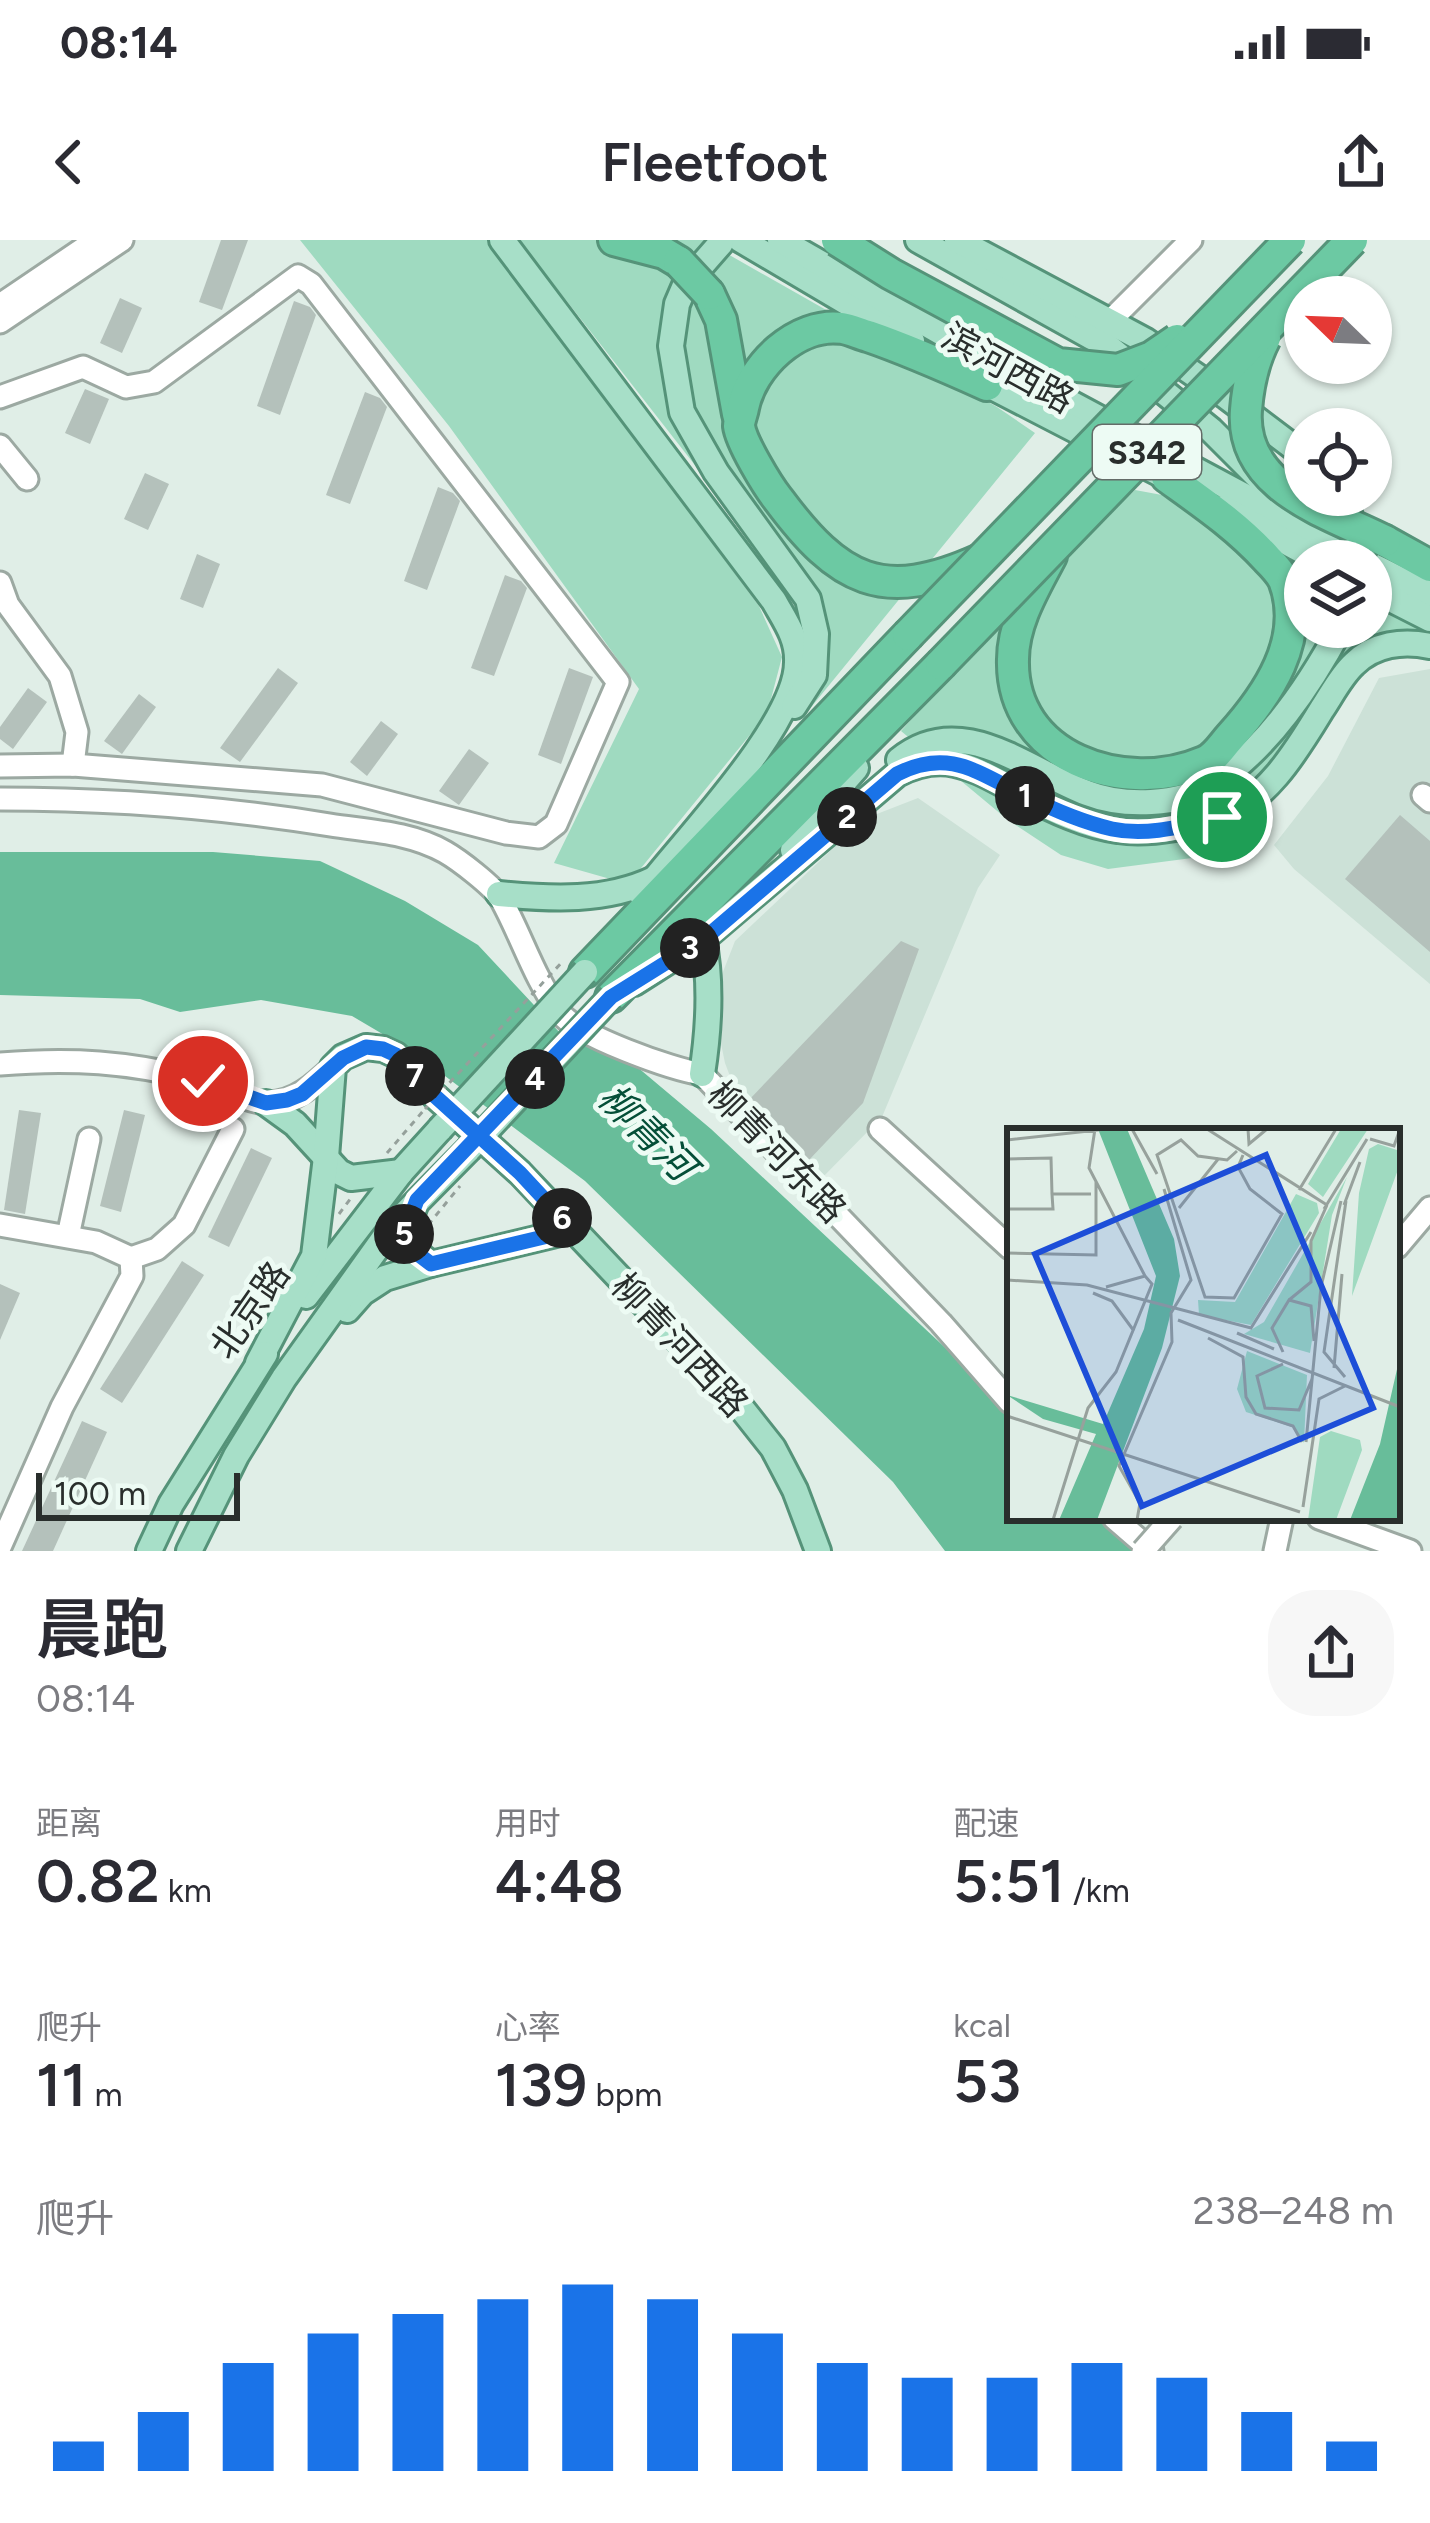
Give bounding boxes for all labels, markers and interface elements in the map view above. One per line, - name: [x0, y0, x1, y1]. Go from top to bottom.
- text: 08:14: [60, 15, 178, 69]
- icon: back: [36, 129, 102, 195]
- icon: share: [1328, 129, 1394, 195]
- text: Fleetfoot: [601, 130, 829, 195]
- north arrow: [1284, 276, 1392, 384]
- map controls: [1284, 276, 1392, 648]
- street label: 滨河西路: [935, 314, 1081, 422]
- button: locate: [1284, 408, 1392, 516]
- road number: S342: [1093, 425, 1201, 479]
- button: layers: [1284, 540, 1392, 648]
- pin: 1: [995, 766, 1055, 826]
- pin: [1171, 766, 1273, 868]
- text: 1: [1018, 776, 1032, 815]
- icon: arrive: [1189, 784, 1255, 850]
- pin: 2: [817, 787, 877, 847]
- text: 2: [837, 797, 857, 836]
- pin: 3: [660, 918, 720, 978]
- text: 3: [681, 928, 699, 967]
- pin: [152, 1030, 254, 1132]
- pin: 7: [385, 1046, 445, 1106]
- icon: check: [170, 1048, 236, 1114]
- pin: 4: [505, 1049, 565, 1109]
- text: 7: [406, 1056, 424, 1095]
- text: 4: [525, 1059, 545, 1098]
- street label: 柳青河东路: [699, 1072, 855, 1232]
- water label: 柳青河: [589, 1074, 710, 1195]
- inset map: [1007, 1128, 1400, 1521]
- pin: 6: [532, 1188, 592, 1248]
- text: 6: [552, 1198, 572, 1237]
- pin: 5: [374, 1204, 434, 1264]
- text: 5: [394, 1214, 414, 1253]
- street label: 北京路: [201, 1253, 299, 1367]
- street label: 柳青河西路: [603, 1265, 757, 1425]
- scale bar: [36, 1467, 240, 1520]
- text: 100 m: [54, 1474, 146, 1513]
- text: 晨跑: [36, 1590, 168, 1670]
- button: share: [1268, 1590, 1394, 1716]
- text: 08:14: [36, 1675, 135, 1722]
- text: 距离: [36, 1804, 102, 1843]
- text: 用时: [495, 1804, 561, 1843]
- text: 配速: [953, 1804, 1019, 1843]
- text: 0.82: [36, 1845, 160, 1917]
- text: 4:48: [495, 1845, 624, 1917]
- text: 5:51: [953, 1845, 1065, 1917]
- text: km: [160, 1871, 212, 1910]
- text: /km: [1065, 1871, 1130, 1910]
- text: kcal: [953, 2006, 1011, 2045]
- text: 爬升: [36, 2008, 102, 2047]
- text: 心率: [495, 2008, 561, 2047]
- text: 53: [953, 2045, 1021, 2117]
- text: 11: [36, 2049, 86, 2121]
- text: 139: [495, 2049, 587, 2121]
- text: m: [86, 2075, 123, 2114]
- text: bpm: [587, 2075, 662, 2114]
- text: 238–248 m: [1193, 2187, 1394, 2234]
- text: 爬升: [36, 2195, 114, 2242]

